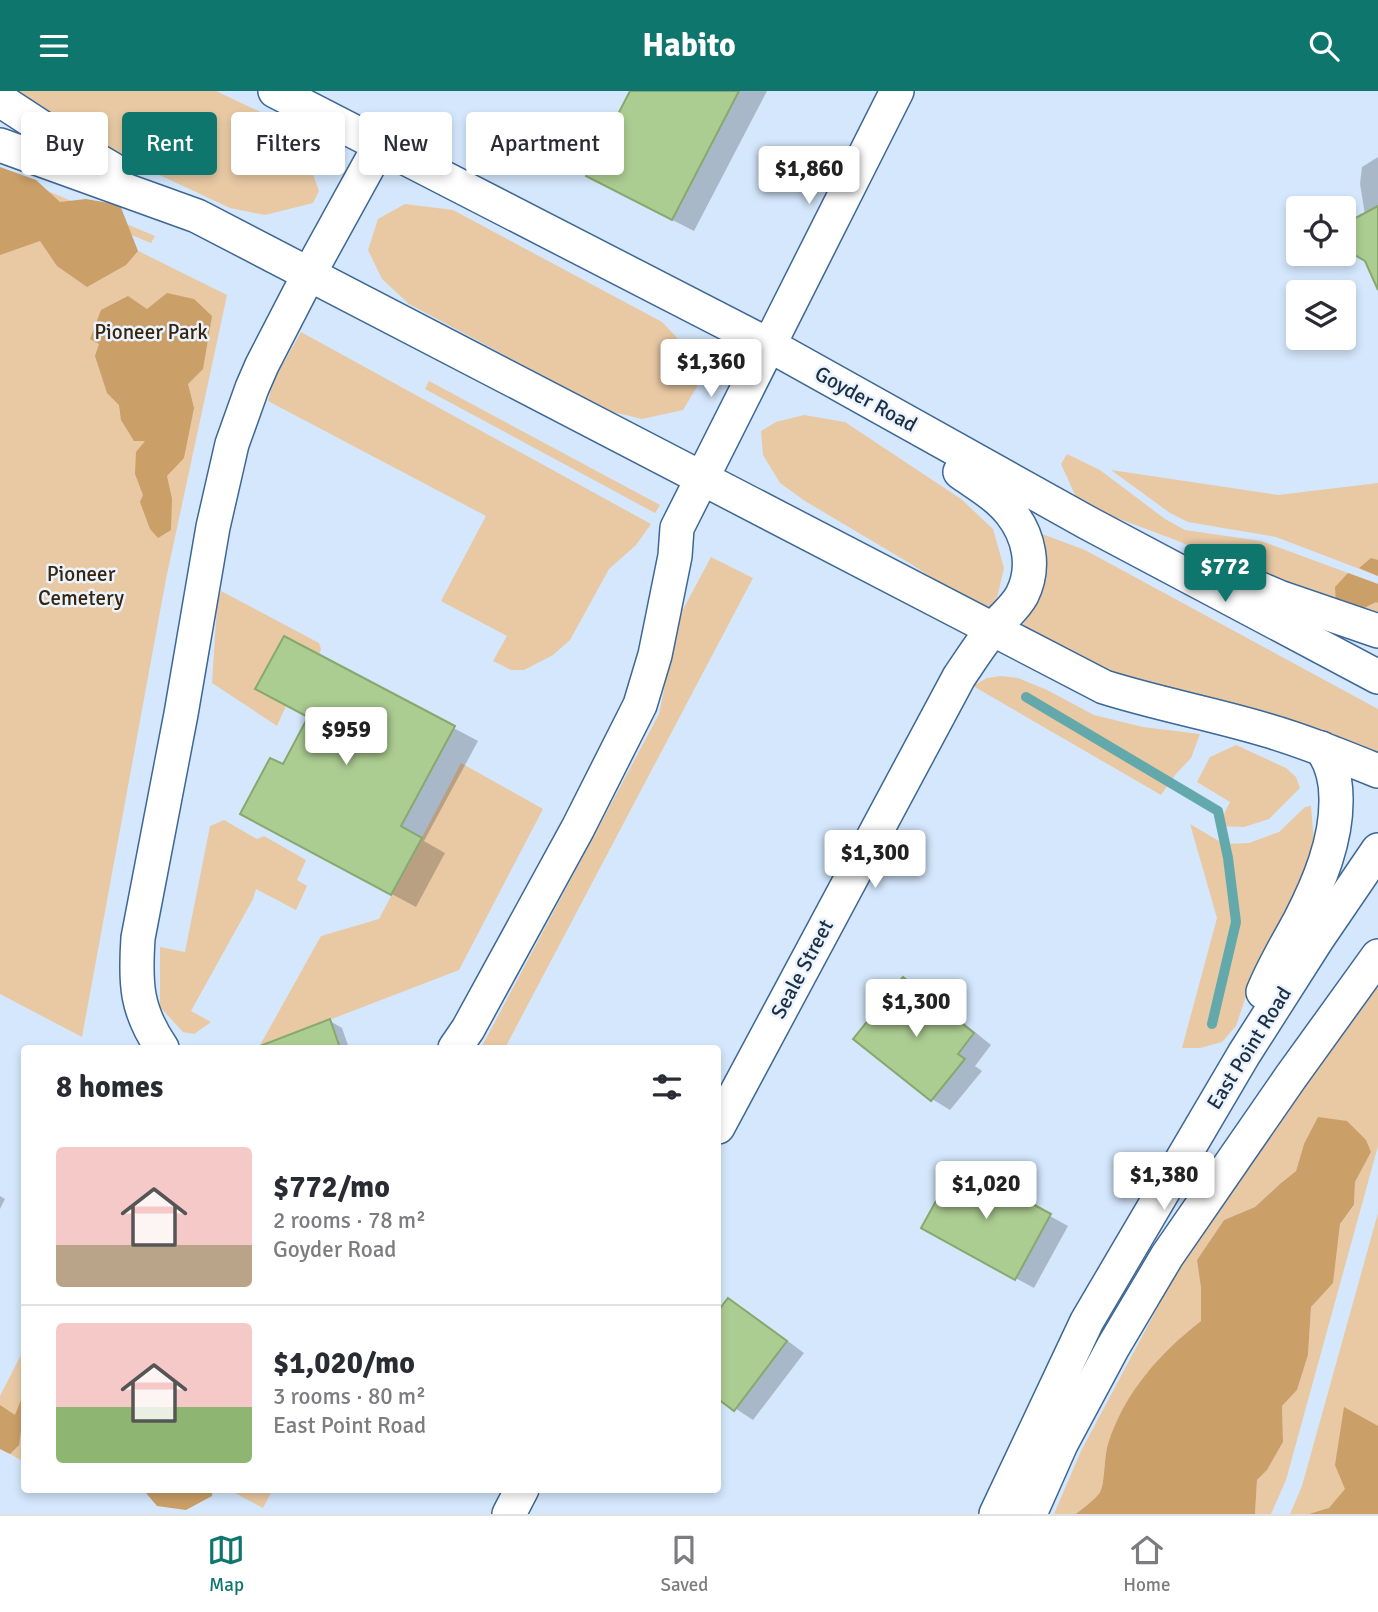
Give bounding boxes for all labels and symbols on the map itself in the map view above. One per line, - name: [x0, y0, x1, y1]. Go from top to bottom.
- pin: $1,860: [752, 146, 866, 206]
- park label: Pioneer Park: [94, 319, 208, 345]
- pin: $1,360: [654, 339, 768, 399]
- street label: Goyder Road: [810, 360, 922, 438]
- pin: $772: [1184, 545, 1266, 604]
- park label: Pioneer Cemetery: [38, 561, 124, 611]
- pin: $959: [305, 707, 387, 767]
- pin: $1,300: [818, 831, 932, 890]
- street label: Seale Street: [765, 915, 839, 1023]
- pin: $1,300: [859, 979, 973, 1039]
- street label: East Point Road: [1201, 982, 1297, 1114]
- pin: $1,380: [1107, 1153, 1221, 1212]
- pin: $1,020: [929, 1161, 1043, 1221]

